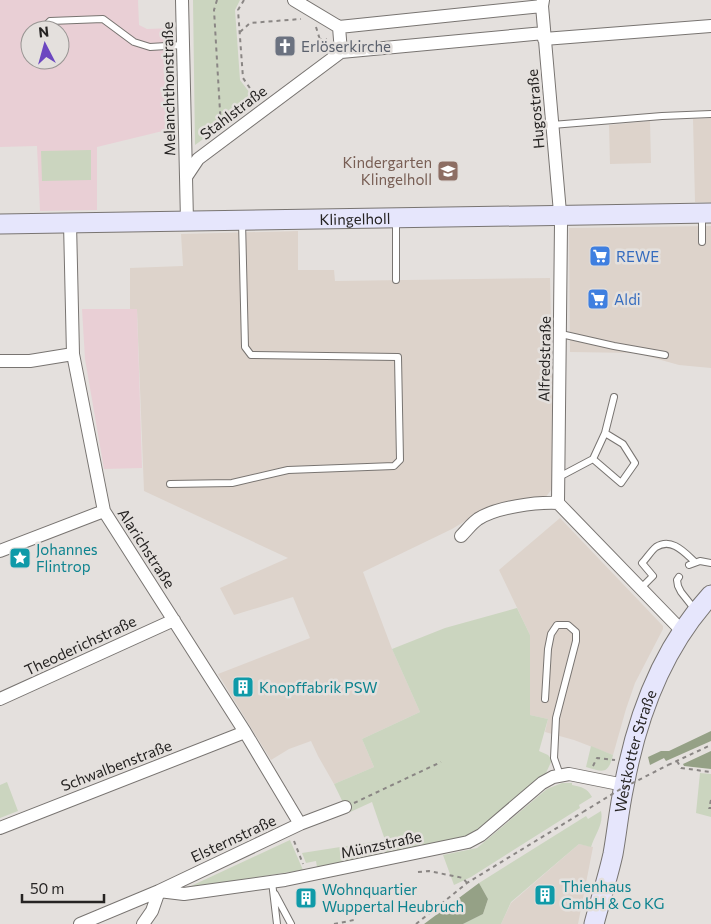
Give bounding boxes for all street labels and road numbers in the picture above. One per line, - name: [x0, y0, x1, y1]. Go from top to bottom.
- street label: Melanchthonstraße: [158, 22, 178, 156]
- street label: Hugostraße: [523, 68, 547, 150]
- street label: Stahlstraße: [196, 81, 270, 143]
- street label: Klingelholl: [319, 209, 391, 228]
- street label: Alfredstraße: [534, 316, 554, 402]
- street label: Alarichstraße: [115, 505, 180, 591]
- street label: Theoderichstraße: [21, 611, 139, 679]
- street label: Westkotter Straße: [610, 687, 660, 814]
- street label: Schwalbenstraße: [58, 736, 174, 794]
- street label: Elsternstraße: [188, 810, 278, 866]
- street label: Münzstraße: [339, 827, 423, 861]

